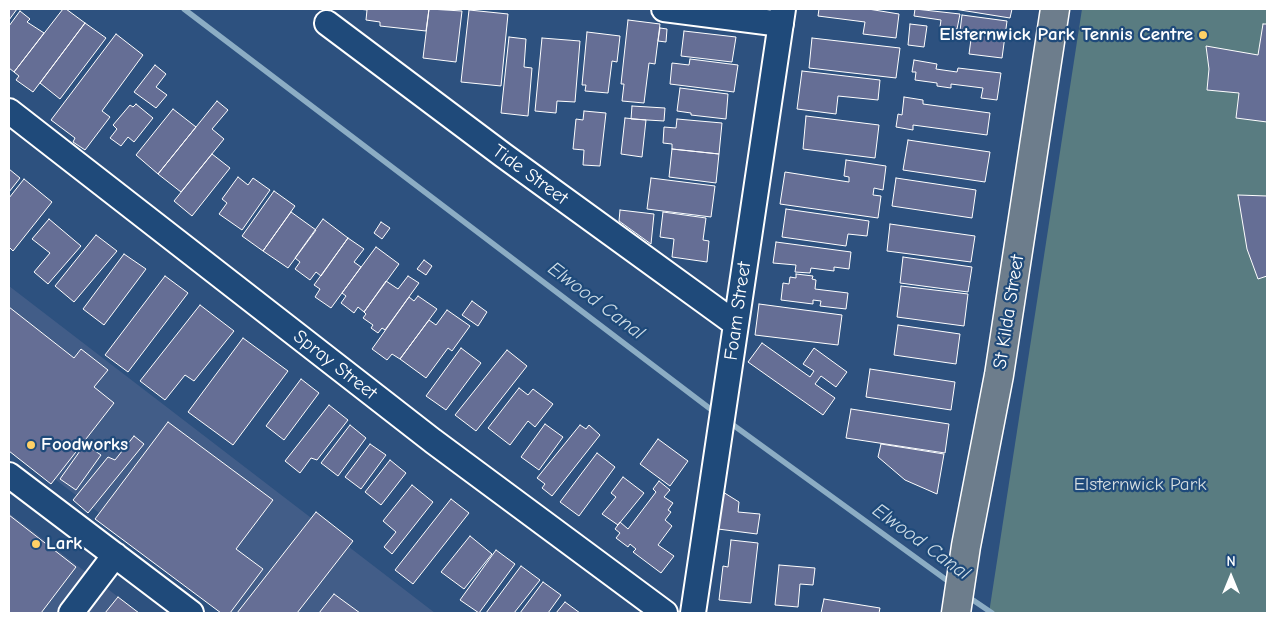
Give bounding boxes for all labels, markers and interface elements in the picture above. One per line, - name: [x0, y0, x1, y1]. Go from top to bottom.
- place label: Elsternwick Park Tennis Centre: [939, 24, 1193, 46]
- marker: Elsternwick Park Tennis Centre: [1197, 29, 1209, 41]
- street label: Tide Street: [488, 140, 572, 210]
- street label: St Kilda Street: [989, 253, 1029, 371]
- water label: Elwood Canal: [543, 257, 649, 345]
- street label: Foam Street: [720, 260, 756, 362]
- street label: Spray Street: [289, 325, 381, 405]
- place label: Foodworks: [41, 434, 128, 456]
- marker: Foodworks: [25, 439, 37, 451]
- park label: Elsternwick Park: [1074, 474, 1206, 496]
- water label: Elwood Canal: [867, 498, 975, 586]
- place label: Lark: [46, 533, 82, 555]
- marker: Lark: [30, 538, 42, 550]
- north arrow: [1206, 552, 1256, 602]
- text: N: [1226, 553, 1236, 570]

